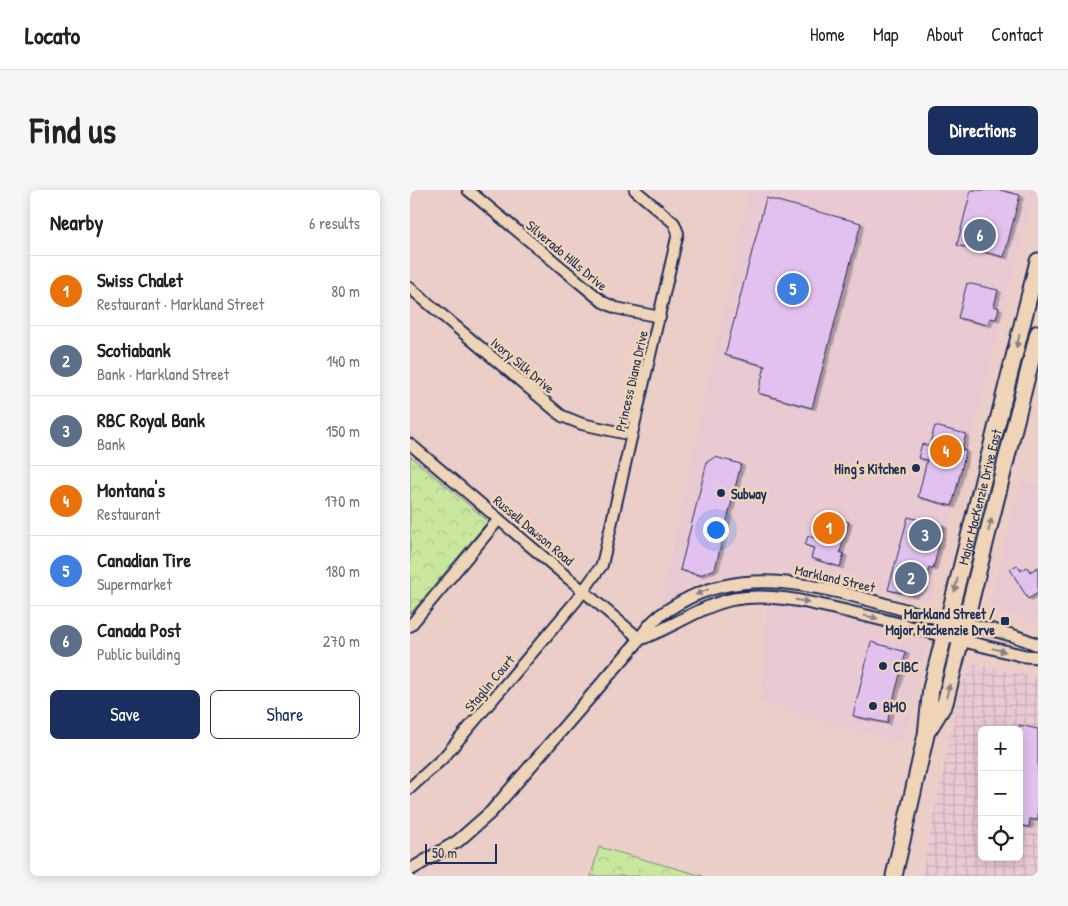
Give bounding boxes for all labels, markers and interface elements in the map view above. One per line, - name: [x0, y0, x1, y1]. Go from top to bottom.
- text: Locato: [25, 19, 80, 51]
- text: Home: [810, 22, 845, 47]
- text: Map: [873, 22, 898, 47]
- text: About: [926, 22, 963, 47]
- text: Contact: [991, 22, 1043, 47]
- button: Directions: [928, 106, 1038, 155]
- text: Find us: [30, 107, 116, 154]
- text: Nearby: [50, 208, 103, 237]
- text: 6 results: [309, 212, 360, 234]
- street label: Silverado Hills Drive: [522, 215, 612, 295]
- pin: 6: [964, 216, 996, 254]
- text: Swiss Chalet: [97, 267, 183, 293]
- pin: 5: [777, 270, 809, 308]
- text: 1: [63, 280, 69, 302]
- text: 80 m: [331, 280, 360, 302]
- text: Restaurant · Markland Street: [97, 293, 264, 315]
- street label: Princess Diana Drive: [610, 328, 652, 433]
- street label: Ivory Silk Drive: [486, 333, 559, 398]
- one-way arrow: [1013, 333, 1021, 348]
- text: Scotiabank: [97, 337, 171, 363]
- text: 2: [62, 350, 70, 372]
- text: 140 m: [326, 350, 360, 372]
- text: Bank · Markland Street: [97, 363, 229, 385]
- text: RBC Royal Bank: [97, 407, 205, 433]
- text: 3: [62, 420, 70, 442]
- text: 150 m: [326, 420, 360, 442]
- street label: Major MacKenzie Drive East: [953, 427, 1005, 567]
- pin: 4: [930, 432, 962, 470]
- text: Bank: [97, 433, 125, 455]
- place label: Hing's Kitchen: [834, 459, 906, 480]
- marker: Hing's Kitchen: [910, 462, 922, 474]
- text: Montana's: [97, 477, 165, 503]
- place label: Subway: [731, 484, 767, 505]
- marker: Subway: [715, 487, 727, 499]
- text: 4: [63, 490, 69, 512]
- text: 170 m: [325, 490, 360, 512]
- street label: Russell Dawson Road: [490, 491, 579, 570]
- text: Restaurant: [97, 503, 160, 525]
- pin: 1: [813, 509, 845, 547]
- pin: 3: [909, 516, 941, 554]
- your location: [703, 517, 729, 543]
- one-way arrow: [986, 518, 994, 533]
- text: Canadian Tire: [97, 547, 191, 573]
- pin: 2: [895, 559, 927, 597]
- text: 5: [63, 560, 69, 582]
- text: 180 m: [326, 560, 360, 582]
- street label: Markland Street: [793, 560, 877, 597]
- text: Supermarket: [97, 573, 172, 595]
- one-way arrow: [952, 578, 960, 593]
- one-way arrow: [695, 588, 709, 596]
- one-way arrow: [795, 598, 811, 606]
- place label: Markland Street / Major Mackenzie Drve: [886, 604, 995, 640]
- one-way arrow: [863, 613, 878, 621]
- marker: Markland Street / Major Mackenzie Drve: [999, 615, 1011, 627]
- text: Canada Post: [97, 617, 181, 643]
- text: 6: [63, 630, 69, 652]
- text: 270 m: [323, 630, 360, 652]
- text: Public building: [97, 643, 180, 665]
- one-way arrow: [992, 646, 1007, 654]
- street label: Staglin Court: [460, 651, 519, 716]
- place label: CIBC: [893, 657, 919, 676]
- marker: CIBC: [877, 660, 889, 672]
- one-way arrow: [944, 684, 952, 699]
- button: Save: [50, 690, 200, 739]
- button: Share: [210, 690, 360, 739]
- place label: BMO: [883, 697, 906, 716]
- marker: BMO: [867, 700, 879, 712]
- map controls: [978, 726, 1023, 861]
- button: +: [978, 726, 1023, 771]
- button: −: [978, 771, 1023, 816]
- button: locate: [978, 816, 1023, 861]
- scale bar: [425, 841, 498, 864]
- text: 50 m: [432, 843, 457, 862]

